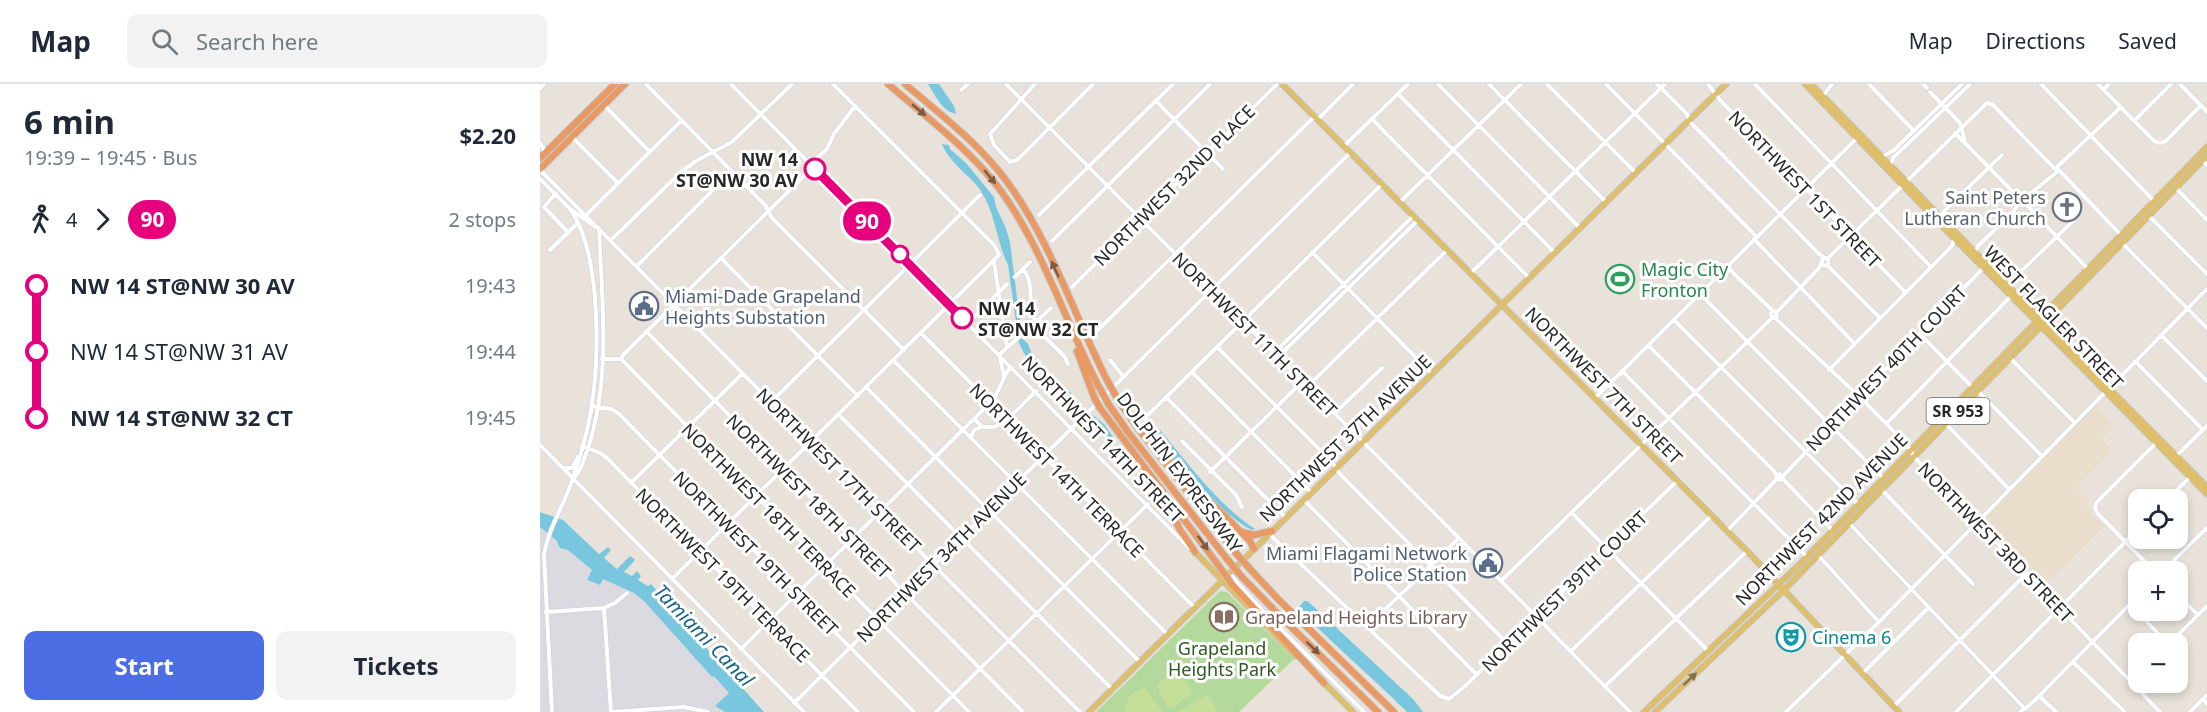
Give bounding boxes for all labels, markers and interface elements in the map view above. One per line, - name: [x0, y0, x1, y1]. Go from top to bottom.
- search box: [127, 14, 547, 68]
- text: Map: [30, 22, 91, 60]
- icon: search: [148, 25, 181, 58]
- text: Search here: [196, 26, 318, 56]
- text: Map: [1909, 27, 1953, 55]
- text: Directions: [1986, 27, 2085, 55]
- text: Saved: [2118, 27, 2177, 55]
- text: 6 min: [24, 99, 115, 144]
- street label: NORTHWEST 32ND PLACE: [1088, 99, 1260, 271]
- one-way arrow: [911, 103, 926, 116]
- street label: NORTHWEST 1ST STREET: [1724, 105, 1886, 273]
- text: $2.20: [459, 120, 516, 150]
- text: 19:39 – 19:45 · Bus: [24, 144, 197, 171]
- place label: NW 14 ST@NW 30 AV: [676, 147, 798, 192]
- marker: NW 14 ST@NW 30 AV: [804, 158, 826, 180]
- one-way arrow: [983, 170, 995, 185]
- place label: Saint Peters Lutheran Church: [1904, 185, 2046, 230]
- church icon: Saint Peters Lutheran Church: [2051, 191, 2083, 223]
- line badge: 90: [840, 202, 894, 240]
- icon: walk: [24, 203, 57, 236]
- icon: forward: [86, 203, 119, 236]
- text: 90: [140, 205, 164, 233]
- text: 4: [66, 206, 77, 233]
- text: 2 stops: [449, 206, 516, 233]
- text: 90: [855, 207, 879, 235]
- street label: WEST FLAGLER STREET: [1979, 240, 2129, 394]
- unlabelled marker: [891, 245, 909, 263]
- street label: NORTHWEST 11TH STREET: [1168, 247, 1342, 421]
- place label: Magic City Fronton: [1641, 257, 1729, 302]
- one-way arrow: [1051, 261, 1060, 278]
- sports icon: Magic City Fronton: [1604, 263, 1636, 295]
- text: NW 14 ST@NW 30 AV: [70, 270, 295, 300]
- text: 19:43: [465, 272, 516, 299]
- street label: NORTHWEST 40TH COURT: [1800, 280, 1972, 456]
- place label: Miami-Dade Grapeland Heights Substation: [665, 284, 861, 329]
- public building icon: Miami-Dade Grapeland Heights Substation: [628, 290, 660, 322]
- place label: NW 14 ST@NW 32 CT: [978, 296, 1099, 341]
- street label: NORTHWEST 7TH STREET: [1520, 301, 1688, 469]
- marker: NW 14 ST@NW 32 CT: [951, 307, 973, 329]
- text: NW 14 ST@NW 31 AV: [70, 336, 288, 366]
- text: 19:44: [465, 338, 516, 365]
- street label: NORTHWEST 37TH AVENUE: [1254, 349, 1436, 527]
- street label: NORTHWEST 14TH STREET: [1017, 350, 1189, 528]
- street label: NORTHWEST 14TH TERRACE: [965, 378, 1149, 562]
- street label: NORTHWEST 17TH STREET: [752, 383, 926, 557]
- street label: DOLPHIN EXPRESSWAY: [1112, 387, 1249, 557]
- road number: SR 953: [1926, 398, 1990, 424]
- text: NW 14 ST@NW 32 CT: [70, 402, 293, 432]
- text: 19:45: [465, 404, 516, 431]
- street label: NORTHWEST 18TH STREET: [722, 409, 896, 583]
- street label: NORTHWEST 18TH TERRACE: [677, 418, 861, 602]
- street label: NORTHWEST 42ND AVENUE: [1730, 428, 1912, 610]
- street label: NORTHWEST 3RD STREET: [1913, 457, 2079, 627]
- street label: NORTHWEST 19TH STREET: [669, 466, 843, 640]
- street label: NORTHWEST 34TH AVENUE: [851, 467, 1031, 647]
- street label: NORTHWEST 19TH TERRACE: [631, 483, 815, 667]
- map controls: [2128, 489, 2188, 693]
- button: locate: [2128, 489, 2188, 549]
- street label: NORTHWEST 39TH COURT: [1476, 505, 1652, 677]
- one-way arrow: [1197, 535, 1209, 551]
- place label: Miami Flagami Network Police Station: [1266, 541, 1467, 586]
- public building icon: Miami Flagami Network Police Station: [1472, 547, 1504, 579]
- button: +: [2128, 561, 2188, 621]
- water label: Tamiami Canal: [648, 578, 760, 693]
- library icon: Grapeland Heights Library: [1208, 601, 1240, 633]
- place label: Grapeland Heights Library: [1245, 605, 1468, 629]
- theatre icon: Cinema 6: [1775, 621, 1807, 653]
- place label: Cinema 6: [1812, 625, 1891, 649]
- button: Start: [24, 631, 264, 700]
- button: Tickets: [276, 631, 516, 700]
- button: −: [2128, 633, 2188, 693]
- park label: Grapeland Heights Park: [1168, 636, 1276, 681]
- one-way arrow: [1305, 641, 1319, 655]
- one-way arrow: [1683, 672, 1698, 686]

